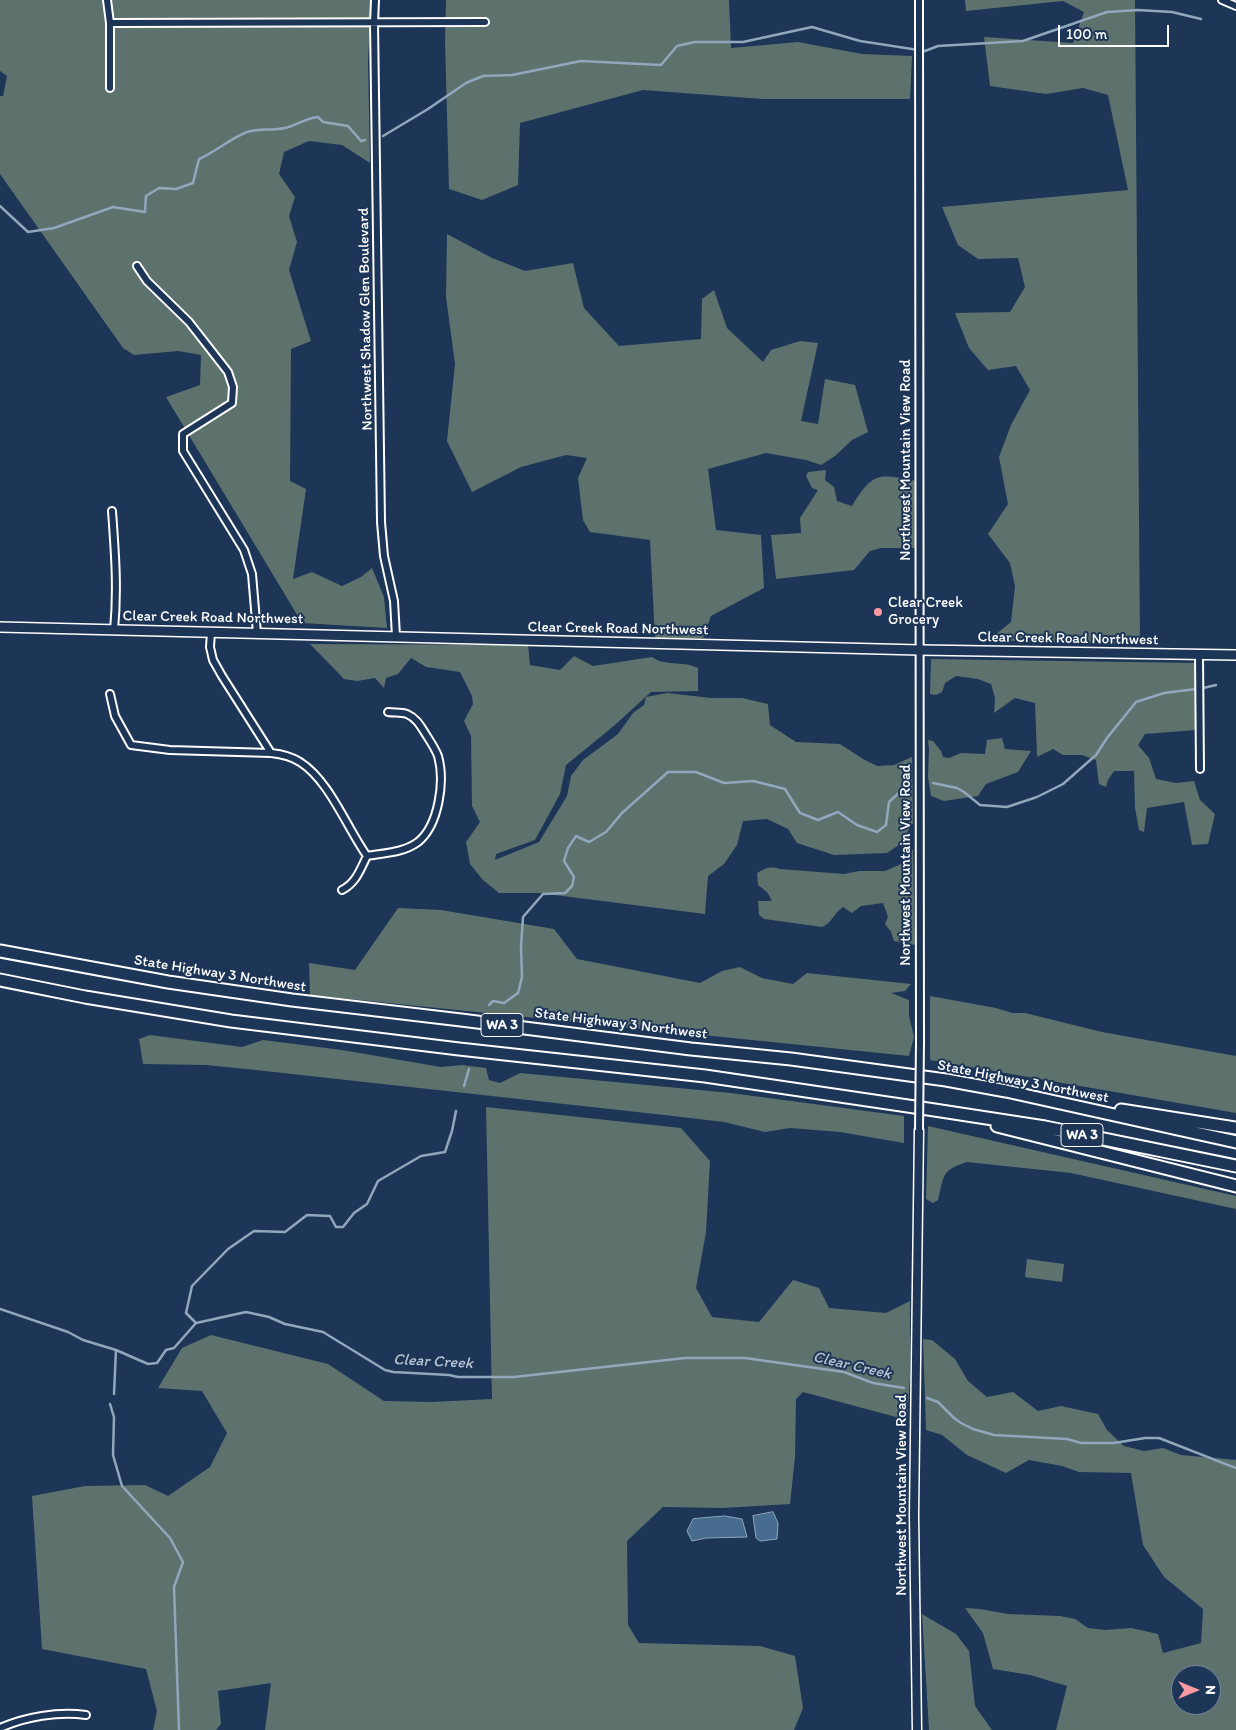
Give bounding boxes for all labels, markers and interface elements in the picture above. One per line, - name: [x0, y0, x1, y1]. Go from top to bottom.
- scale bar: [1061, 15, 1172, 47]
- text: 100 m: [1066, 25, 1107, 43]
- street label: Northwest Shadow Glen Boulevard: [355, 207, 377, 431]
- street label: Northwest Mountain View Road: [897, 359, 915, 561]
- place label: Clear Creek Grocery: [888, 594, 963, 629]
- marker: Clear Creek Grocery: [872, 606, 884, 618]
- street label: Clear Creek Road Northwest: [122, 607, 304, 629]
- street label: Clear Creek Road Northwest: [527, 618, 709, 640]
- street label: Clear Creek Road Northwest: [977, 628, 1159, 650]
- street label: Northwest Mountain View Road: [897, 764, 915, 966]
- street label: State Highway 3 Northwest: [133, 951, 307, 997]
- street label: State Highway 3 Northwest: [533, 1004, 709, 1044]
- road number: WA 3: [481, 1014, 523, 1036]
- street label: State Highway 3 Northwest: [936, 1057, 1110, 1107]
- road number: WA 3: [1061, 1124, 1103, 1146]
- water label: Clear Creek: [811, 1348, 893, 1384]
- water label: Clear Creek: [393, 1350, 473, 1374]
- street label: Northwest Mountain View Road: [893, 1394, 911, 1596]
- north arrow: [1171, 1665, 1221, 1715]
- text: N: [1202, 1685, 1219, 1695]

